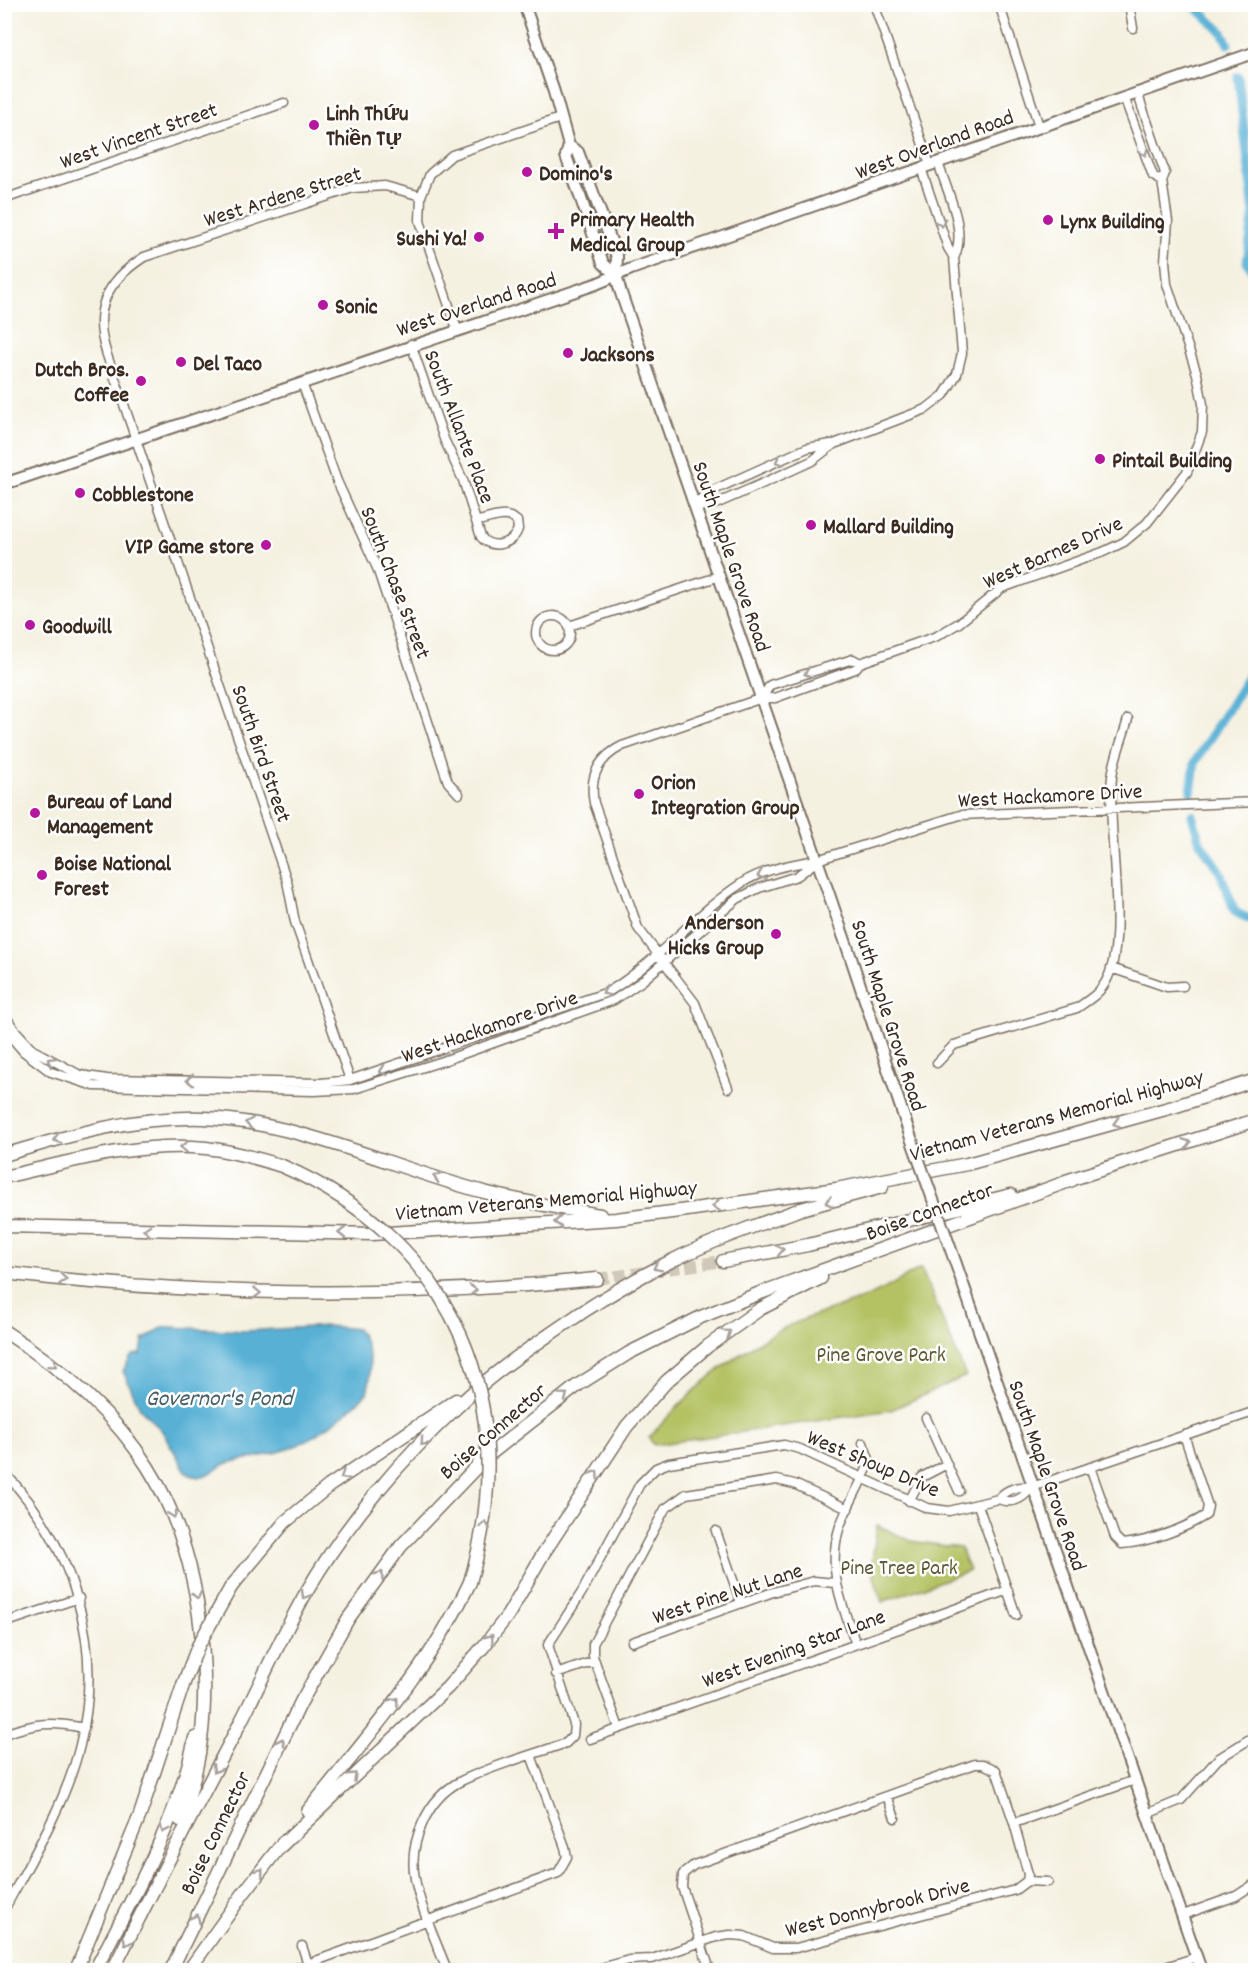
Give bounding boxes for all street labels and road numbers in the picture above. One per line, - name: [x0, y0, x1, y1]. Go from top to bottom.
- street label: West Vincent Street: [56, 96, 222, 179]
- street label: West Overland Road: [852, 103, 1019, 189]
- street label: West Ardene Street: [200, 160, 366, 237]
- street label: West Overland Road: [393, 266, 561, 347]
- street label: South Allante Place: [414, 346, 501, 508]
- street label: South Maple Grove Road: [683, 458, 777, 657]
- street label: South Chase Street: [350, 503, 437, 664]
- street label: West Barnes Drive: [979, 509, 1128, 599]
- street label: South Bird Street: [222, 681, 298, 827]
- street label: West Hackamore Drive: [957, 777, 1143, 818]
- street label: South Maple Grove Road: [841, 916, 932, 1116]
- street label: West Hackamore Drive: [398, 984, 582, 1073]
- street label: Vietnam Veterans Memorial Highway: [907, 1063, 1208, 1172]
- street label: Vietnam Veterans Memorial Highway: [394, 1174, 700, 1231]
- street label: Boise Connector: [862, 1176, 999, 1251]
- street label: Boise Connector: [434, 1377, 556, 1488]
- street label: South Maple Grove Road: [999, 1377, 1093, 1576]
- street label: West Shoup Drive: [802, 1423, 944, 1507]
- street label: West Pine Nut Lane: [649, 1556, 807, 1634]
- street label: West Evening Star Lane: [698, 1603, 890, 1698]
- street label: Boise Connector: [174, 1766, 261, 1900]
- street label: West Donnybrook Drive: [782, 1872, 973, 1947]

